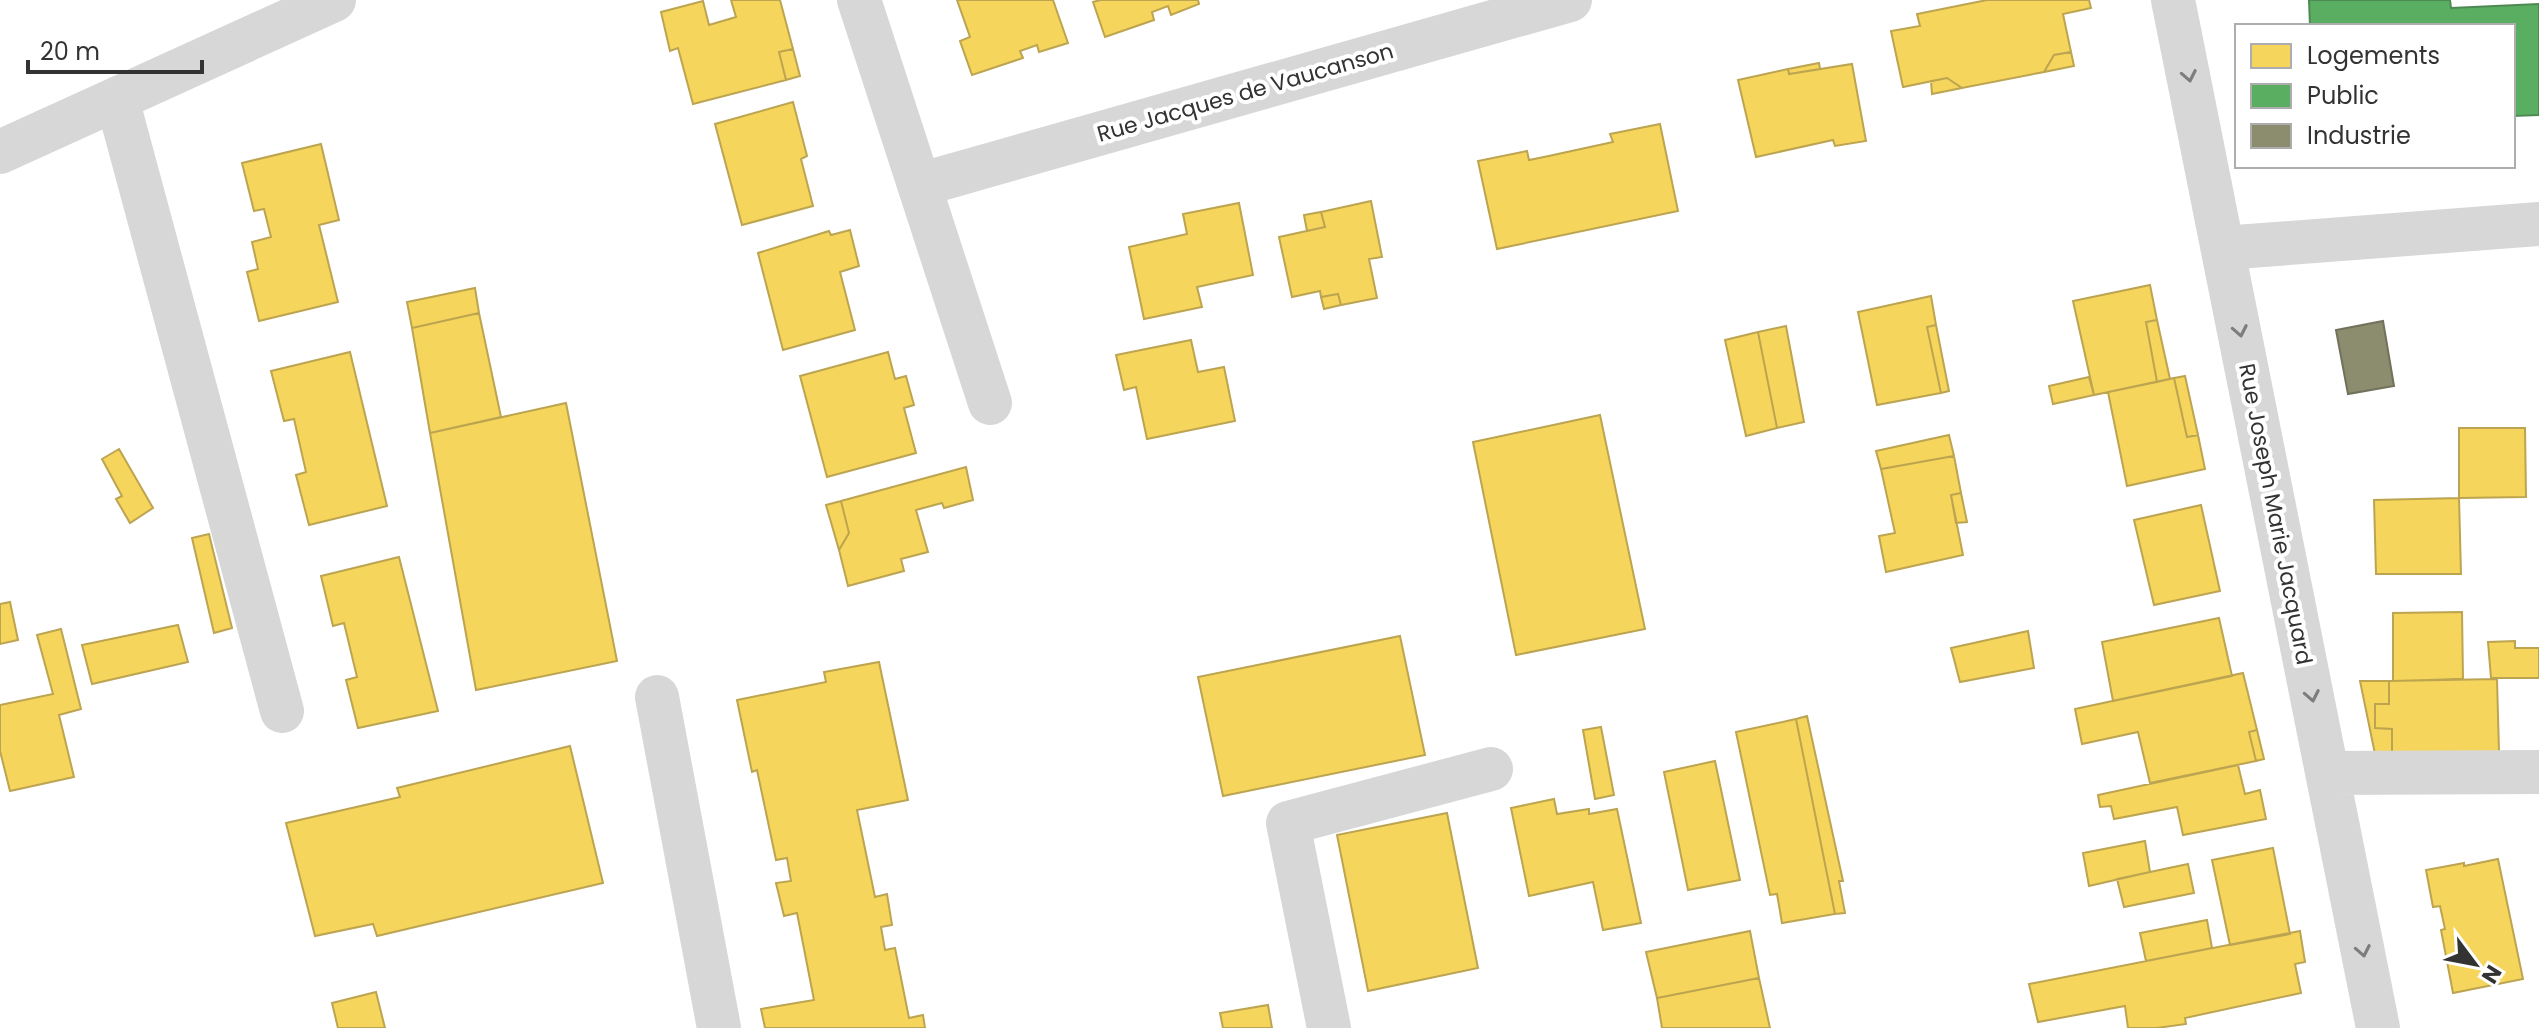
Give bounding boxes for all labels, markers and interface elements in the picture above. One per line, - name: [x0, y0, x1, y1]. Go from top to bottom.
- scale bar: [28, 24, 202, 74]
- legend: [2235, 24, 2515, 168]
- text: 20 m: [40, 35, 100, 68]
- street label: Rue Jacques de Vaucanson: [1093, 35, 1397, 150]
- text: Logements: [2307, 39, 2440, 72]
- one-way arrow: [2180, 69, 2197, 83]
- text: Public: [2307, 79, 2379, 112]
- text: Industrie: [2307, 119, 2411, 152]
- one-way arrow: [2230, 325, 2247, 338]
- street label: Rue Joseph Marie Jacquard: [2231, 361, 2320, 667]
- one-way arrow: [2303, 689, 2320, 703]
- north arrow: [2435, 924, 2515, 1004]
- one-way arrow: [2354, 944, 2371, 958]
- text: N: [2474, 959, 2509, 990]

